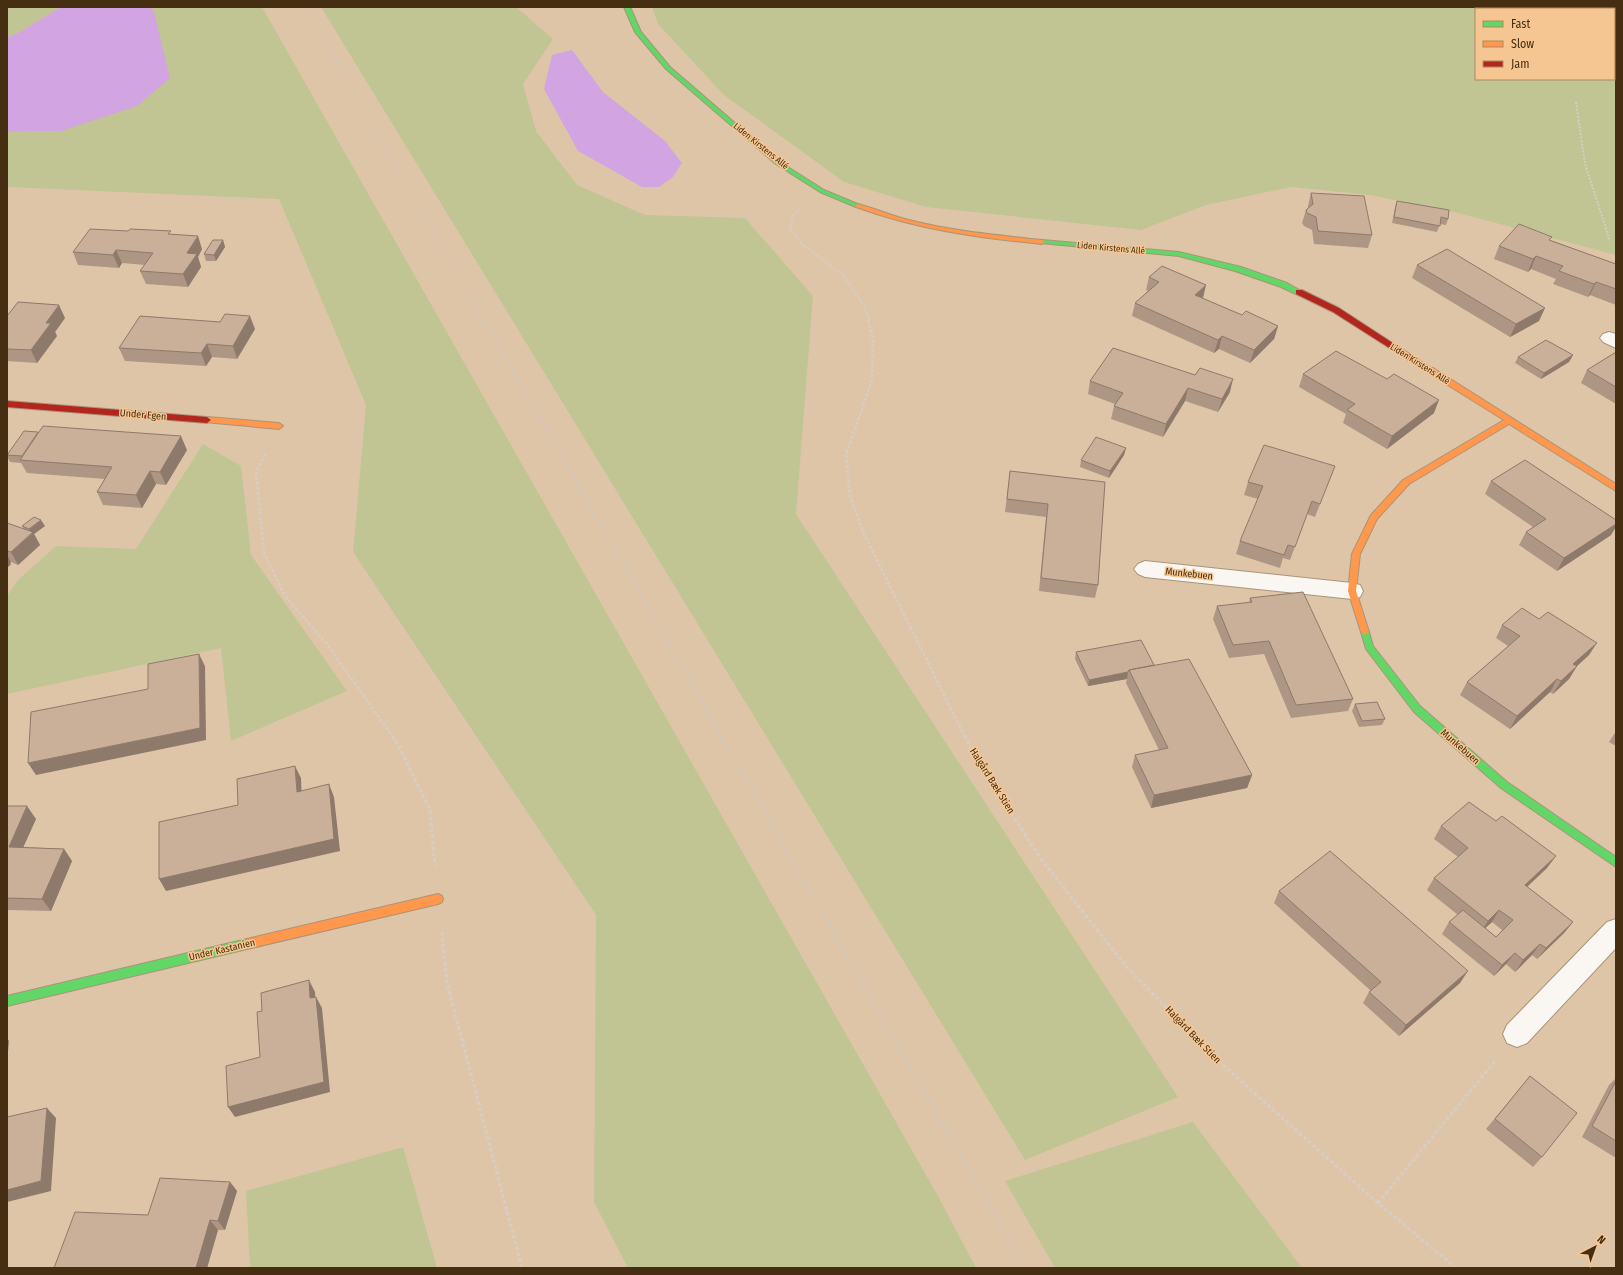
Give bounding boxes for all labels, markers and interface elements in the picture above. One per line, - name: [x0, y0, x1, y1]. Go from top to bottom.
- legend: [1475, 8, 1615, 80]
- text: Fast: [1511, 17, 1530, 31]
- text: Slow: [1511, 37, 1534, 51]
- text: Jam: [1511, 57, 1529, 71]
- street label: Liden Kirstens Allé: [731, 121, 791, 172]
- street label: Liden Kirstens Allé: [1077, 240, 1146, 256]
- street label: Liden Kirstens Allé: [1388, 342, 1452, 387]
- street label: Under Egen: [119, 407, 167, 423]
- street label: Munkebuen: [1165, 566, 1213, 582]
- street label: Munkebuen: [1438, 727, 1482, 767]
- street label: Halgård Bæk Stien: [967, 746, 1018, 816]
- street label: Under Kastanien: [188, 937, 256, 963]
- street label: Halgård Bæk Stien: [1163, 1003, 1224, 1066]
- north arrow: [1575, 1227, 1615, 1267]
- text: N: [1594, 1233, 1608, 1247]

